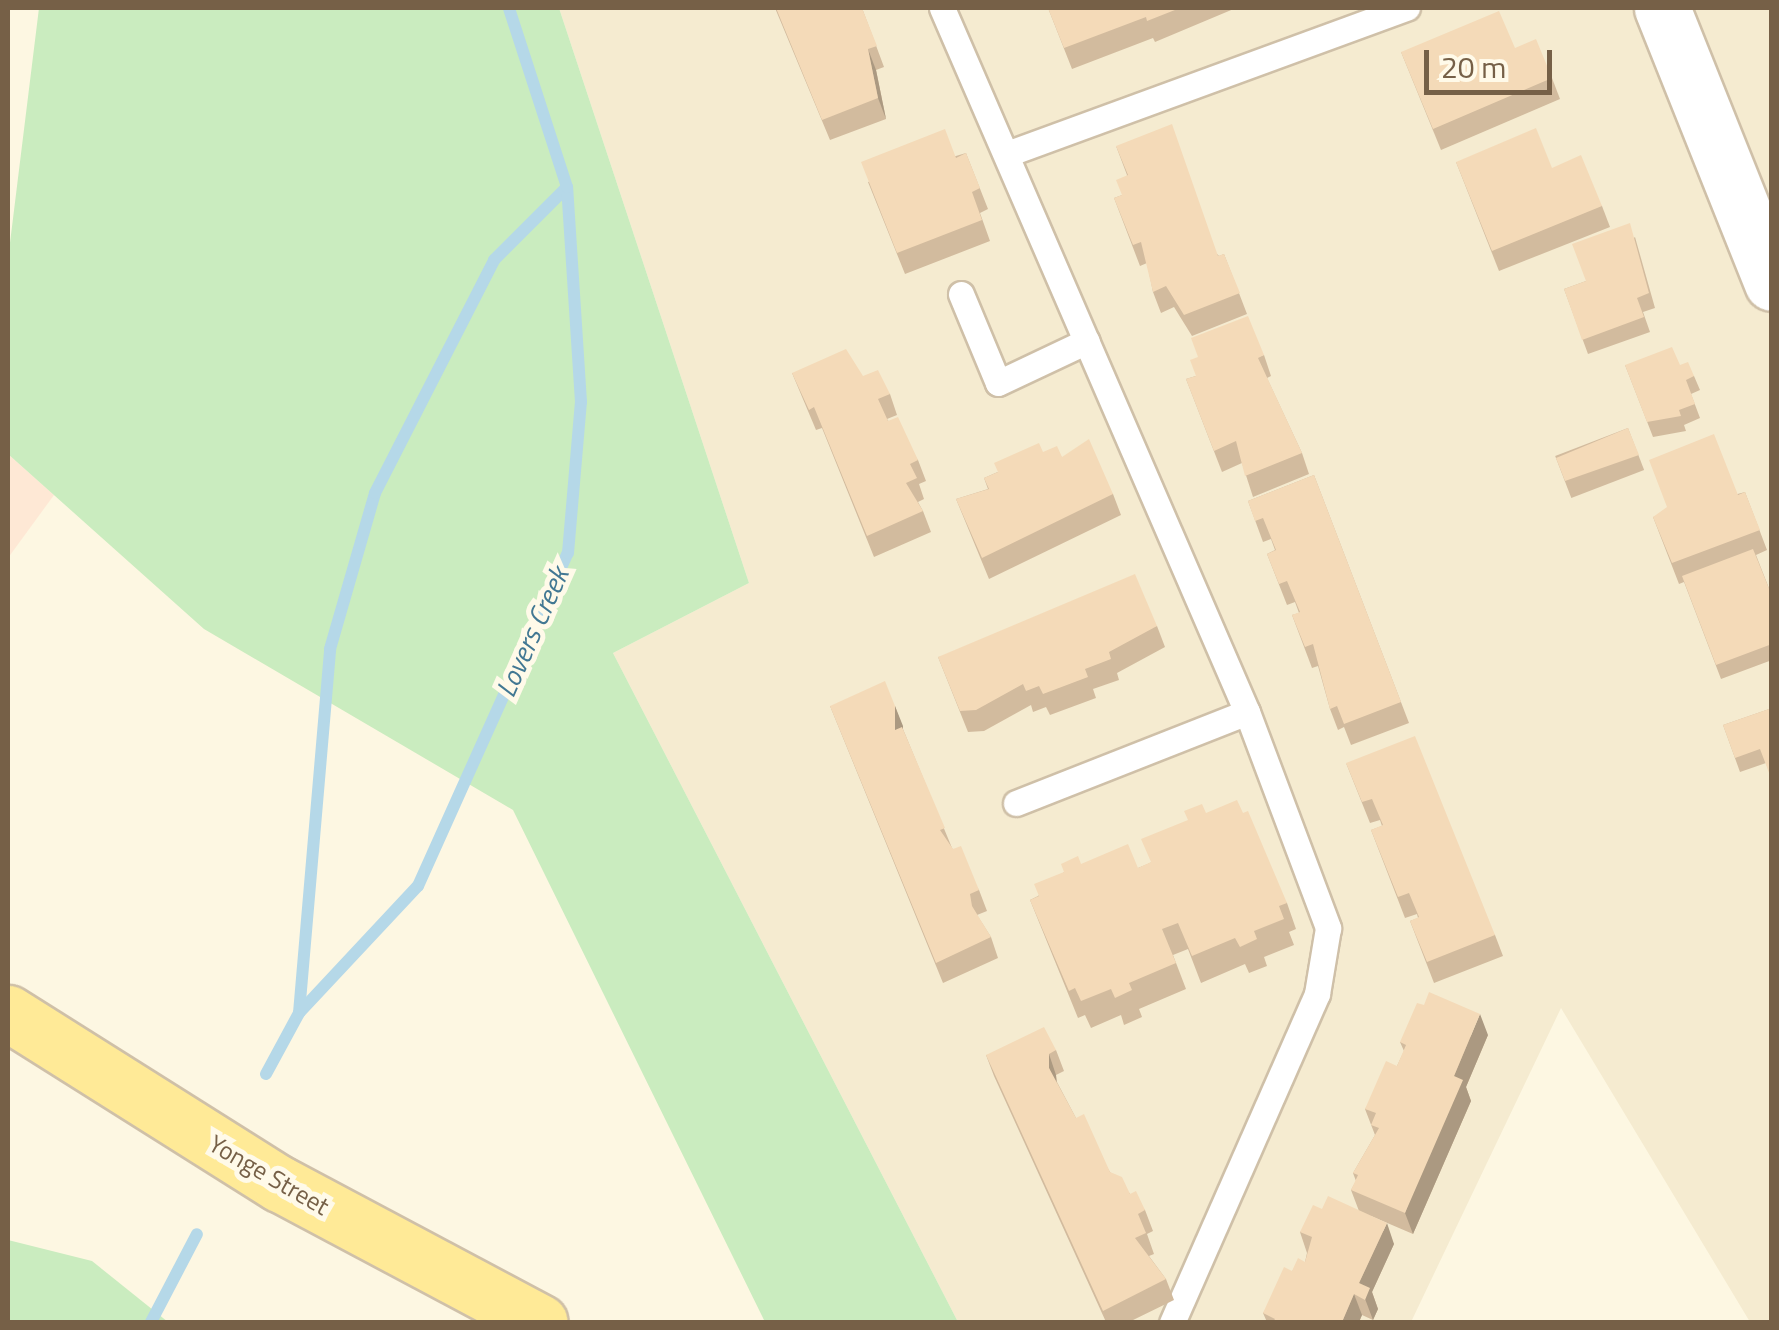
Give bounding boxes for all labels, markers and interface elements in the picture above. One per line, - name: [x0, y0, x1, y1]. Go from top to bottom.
- scale bar: [1429, 30, 1556, 92]
- text: 20 m: [1441, 44, 1506, 90]
- water label: Lovers Creek: [488, 562, 576, 702]
- street label: Yonge Street: [204, 1129, 334, 1221]

